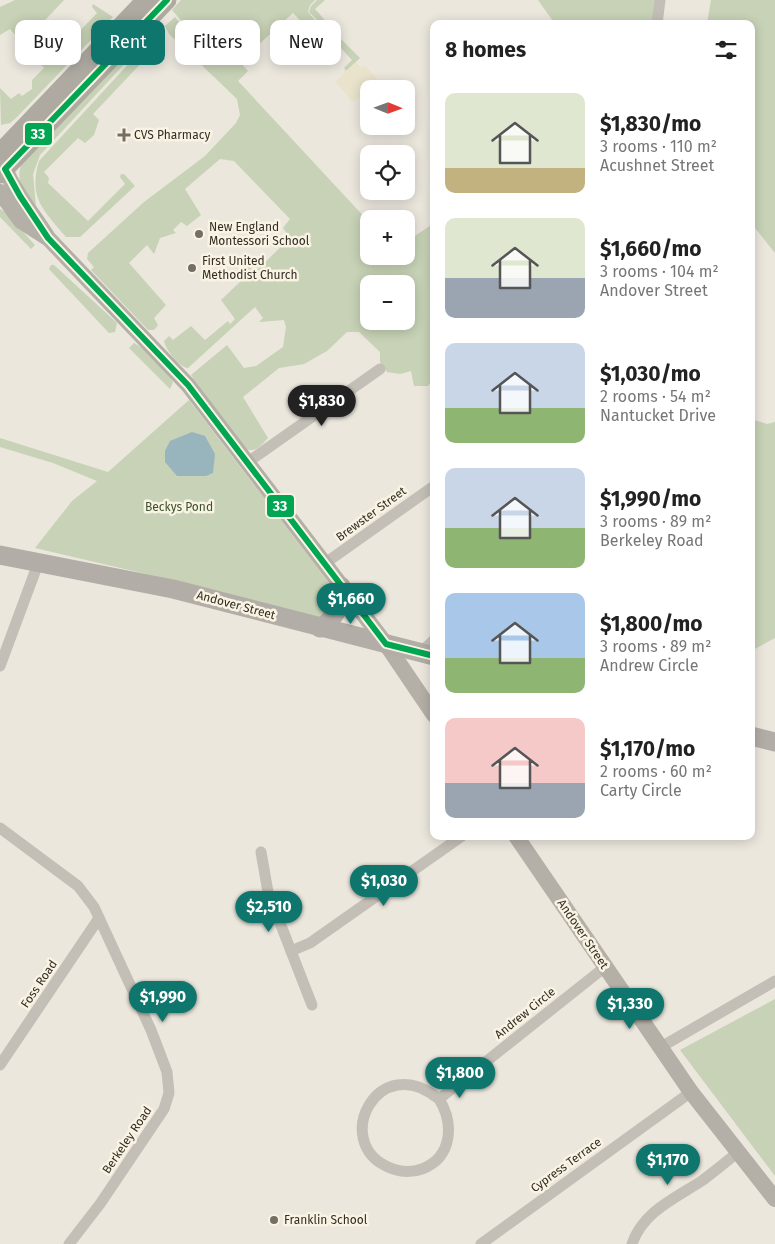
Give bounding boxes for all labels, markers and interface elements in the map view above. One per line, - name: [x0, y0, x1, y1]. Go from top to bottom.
- chip: Buy: [15, 20, 81, 65]
- chip: Rent: [91, 20, 165, 65]
- chip: Filters: [175, 20, 260, 65]
- chip: New: [270, 20, 341, 65]
- icon: filters: [712, 36, 740, 64]
- text: 8 homes: [445, 37, 526, 63]
- north arrow: [360, 80, 415, 135]
- map controls: [360, 80, 415, 330]
- text: $1,830/mo: [600, 111, 701, 137]
- icon: home: [485, 113, 545, 173]
- line badge: 33: [24, 122, 53, 146]
- text: 33: [30, 126, 45, 143]
- place label: CVS Pharmacy: [134, 128, 210, 142]
- marker: CVS Pharmacy: [118, 129, 130, 141]
- text: 3 rooms · 110 m²: [600, 137, 717, 156]
- button: locate: [360, 145, 415, 200]
- text: Acushnet Street: [600, 156, 714, 175]
- button: +: [360, 210, 415, 265]
- place label: New England Montessori School: [209, 220, 310, 248]
- marker: New England Montessori School: [193, 228, 205, 240]
- text: $1,660/mo: [600, 236, 702, 262]
- icon: home: [485, 238, 545, 298]
- place label: First United Methodist Church: [202, 254, 298, 282]
- marker: First United Methodist Church: [186, 262, 198, 274]
- text: 3 rooms · 104 m²: [600, 262, 719, 281]
- button: −: [360, 275, 415, 330]
- text: Andover Street: [600, 281, 708, 300]
- text: $1,030/mo: [600, 361, 701, 387]
- icon: home: [485, 363, 545, 423]
- pin: $1,830: [281, 384, 363, 427]
- text: 2 rooms · 54 m²: [600, 387, 711, 406]
- text: $1,830: [299, 391, 345, 410]
- text: Nantucket Drive: [600, 406, 716, 425]
- street label: Brewster Street: [333, 483, 409, 544]
- text: $1,990/mo: [600, 486, 701, 512]
- icon: home: [485, 488, 545, 548]
- line badge: 33: [266, 494, 295, 518]
- text: 33: [272, 498, 287, 515]
- park label: Beckys Pond: [145, 500, 213, 514]
- text: 3 rooms · 89 m²: [600, 512, 711, 531]
- text: Berkeley Road: [600, 531, 704, 550]
- pin: $1,660: [310, 582, 392, 625]
- street label: Andover Street: [195, 588, 277, 622]
- text: $1,660: [328, 589, 374, 608]
- text: $1,800/mo: [600, 611, 703, 637]
- icon: home: [485, 613, 545, 673]
- text: 3 rooms · 89 m²: [600, 637, 711, 656]
- text: Andrew Circle: [600, 656, 698, 675]
- text: $1,170/mo: [600, 736, 695, 762]
- icon: home: [485, 738, 545, 798]
- text: 2 rooms · 60 m²: [600, 762, 712, 781]
- text: Carty Circle: [600, 781, 682, 800]
- pin: $1,030: [343, 864, 425, 907]
- text: $1,030: [361, 871, 407, 890]
- pin: $2,510: [228, 890, 310, 933]
- text: $2,510: [246, 897, 292, 916]
- street label: Andover Street: [555, 897, 612, 972]
- street label: Foss Road: [18, 958, 60, 1010]
- pin: $1,990: [122, 980, 204, 1023]
- street label: Andrew Circle: [492, 984, 558, 1042]
- text: $1,990: [140, 987, 186, 1006]
- pin: $1,330: [589, 988, 671, 1030]
- text: $1,330: [607, 994, 653, 1013]
- pin: $1,800: [419, 1056, 501, 1099]
- text: $1,800: [436, 1063, 484, 1082]
- street label: Berkeley Road: [99, 1104, 155, 1176]
- street label: Cypress Terrace: [528, 1135, 604, 1195]
- pin: $1,170: [627, 1144, 709, 1186]
- text: $1,170: [647, 1150, 689, 1169]
- place label: Franklin School: [284, 1213, 368, 1227]
- marker: Franklin School: [268, 1214, 280, 1226]

